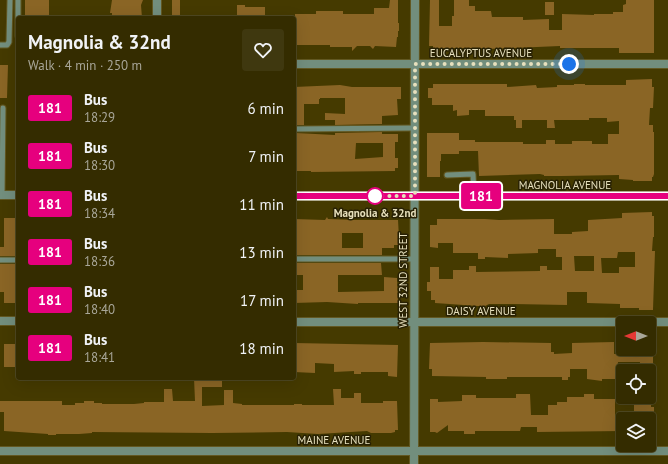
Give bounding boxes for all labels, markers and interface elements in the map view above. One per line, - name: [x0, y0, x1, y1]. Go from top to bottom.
- button: heart: [242, 29, 284, 71]
- text: Magnolia & 32nd: [28, 30, 171, 54]
- street label: EUCALYPTUS AVENUE: [430, 46, 532, 60]
- your location: [559, 54, 579, 74]
- text: Walk · 4 min · 250 m: [28, 57, 142, 74]
- text: Bus: [84, 90, 107, 109]
- text: 181: [38, 99, 62, 117]
- text: 6 min: [247, 99, 284, 118]
- text: 18:29: [84, 109, 115, 126]
- text: Bus: [84, 138, 107, 157]
- text: 181: [38, 147, 62, 165]
- text: 7 min: [248, 147, 284, 166]
- text: 18:30: [84, 157, 115, 174]
- street label: MAGNOLIA AVENUE: [519, 178, 611, 192]
- line badge: 181: [458, 183, 504, 209]
- text: Bus: [84, 186, 107, 205]
- marker: Magnolia & 32nd: [366, 187, 384, 205]
- text: 181: [469, 187, 493, 205]
- text: 181: [38, 195, 62, 213]
- text: 11 min: [239, 195, 284, 214]
- text: 18:34: [84, 205, 115, 222]
- place label: Magnolia & 32nd: [334, 206, 416, 220]
- street label: WEST 32ND STREET: [396, 232, 410, 328]
- text: Bus: [84, 234, 107, 253]
- text: 181: [38, 243, 62, 261]
- text: 13 min: [239, 243, 284, 262]
- text: 18:36: [84, 253, 115, 270]
- text: Bus: [84, 282, 107, 301]
- text: 181: [38, 291, 62, 309]
- text: 17 min: [240, 291, 284, 310]
- text: 18:40: [84, 301, 115, 318]
- street label: DAISY AVENUE: [446, 304, 516, 318]
- north arrow: [616, 316, 656, 356]
- map controls: [616, 316, 656, 452]
- text: Bus: [84, 330, 107, 349]
- text: 181: [38, 339, 62, 357]
- text: 18 min: [239, 339, 284, 358]
- text: 18:41: [84, 349, 115, 366]
- button: locate: [616, 364, 656, 404]
- button: layers: [616, 412, 656, 452]
- street label: MAINE AVENUE: [298, 433, 370, 447]

